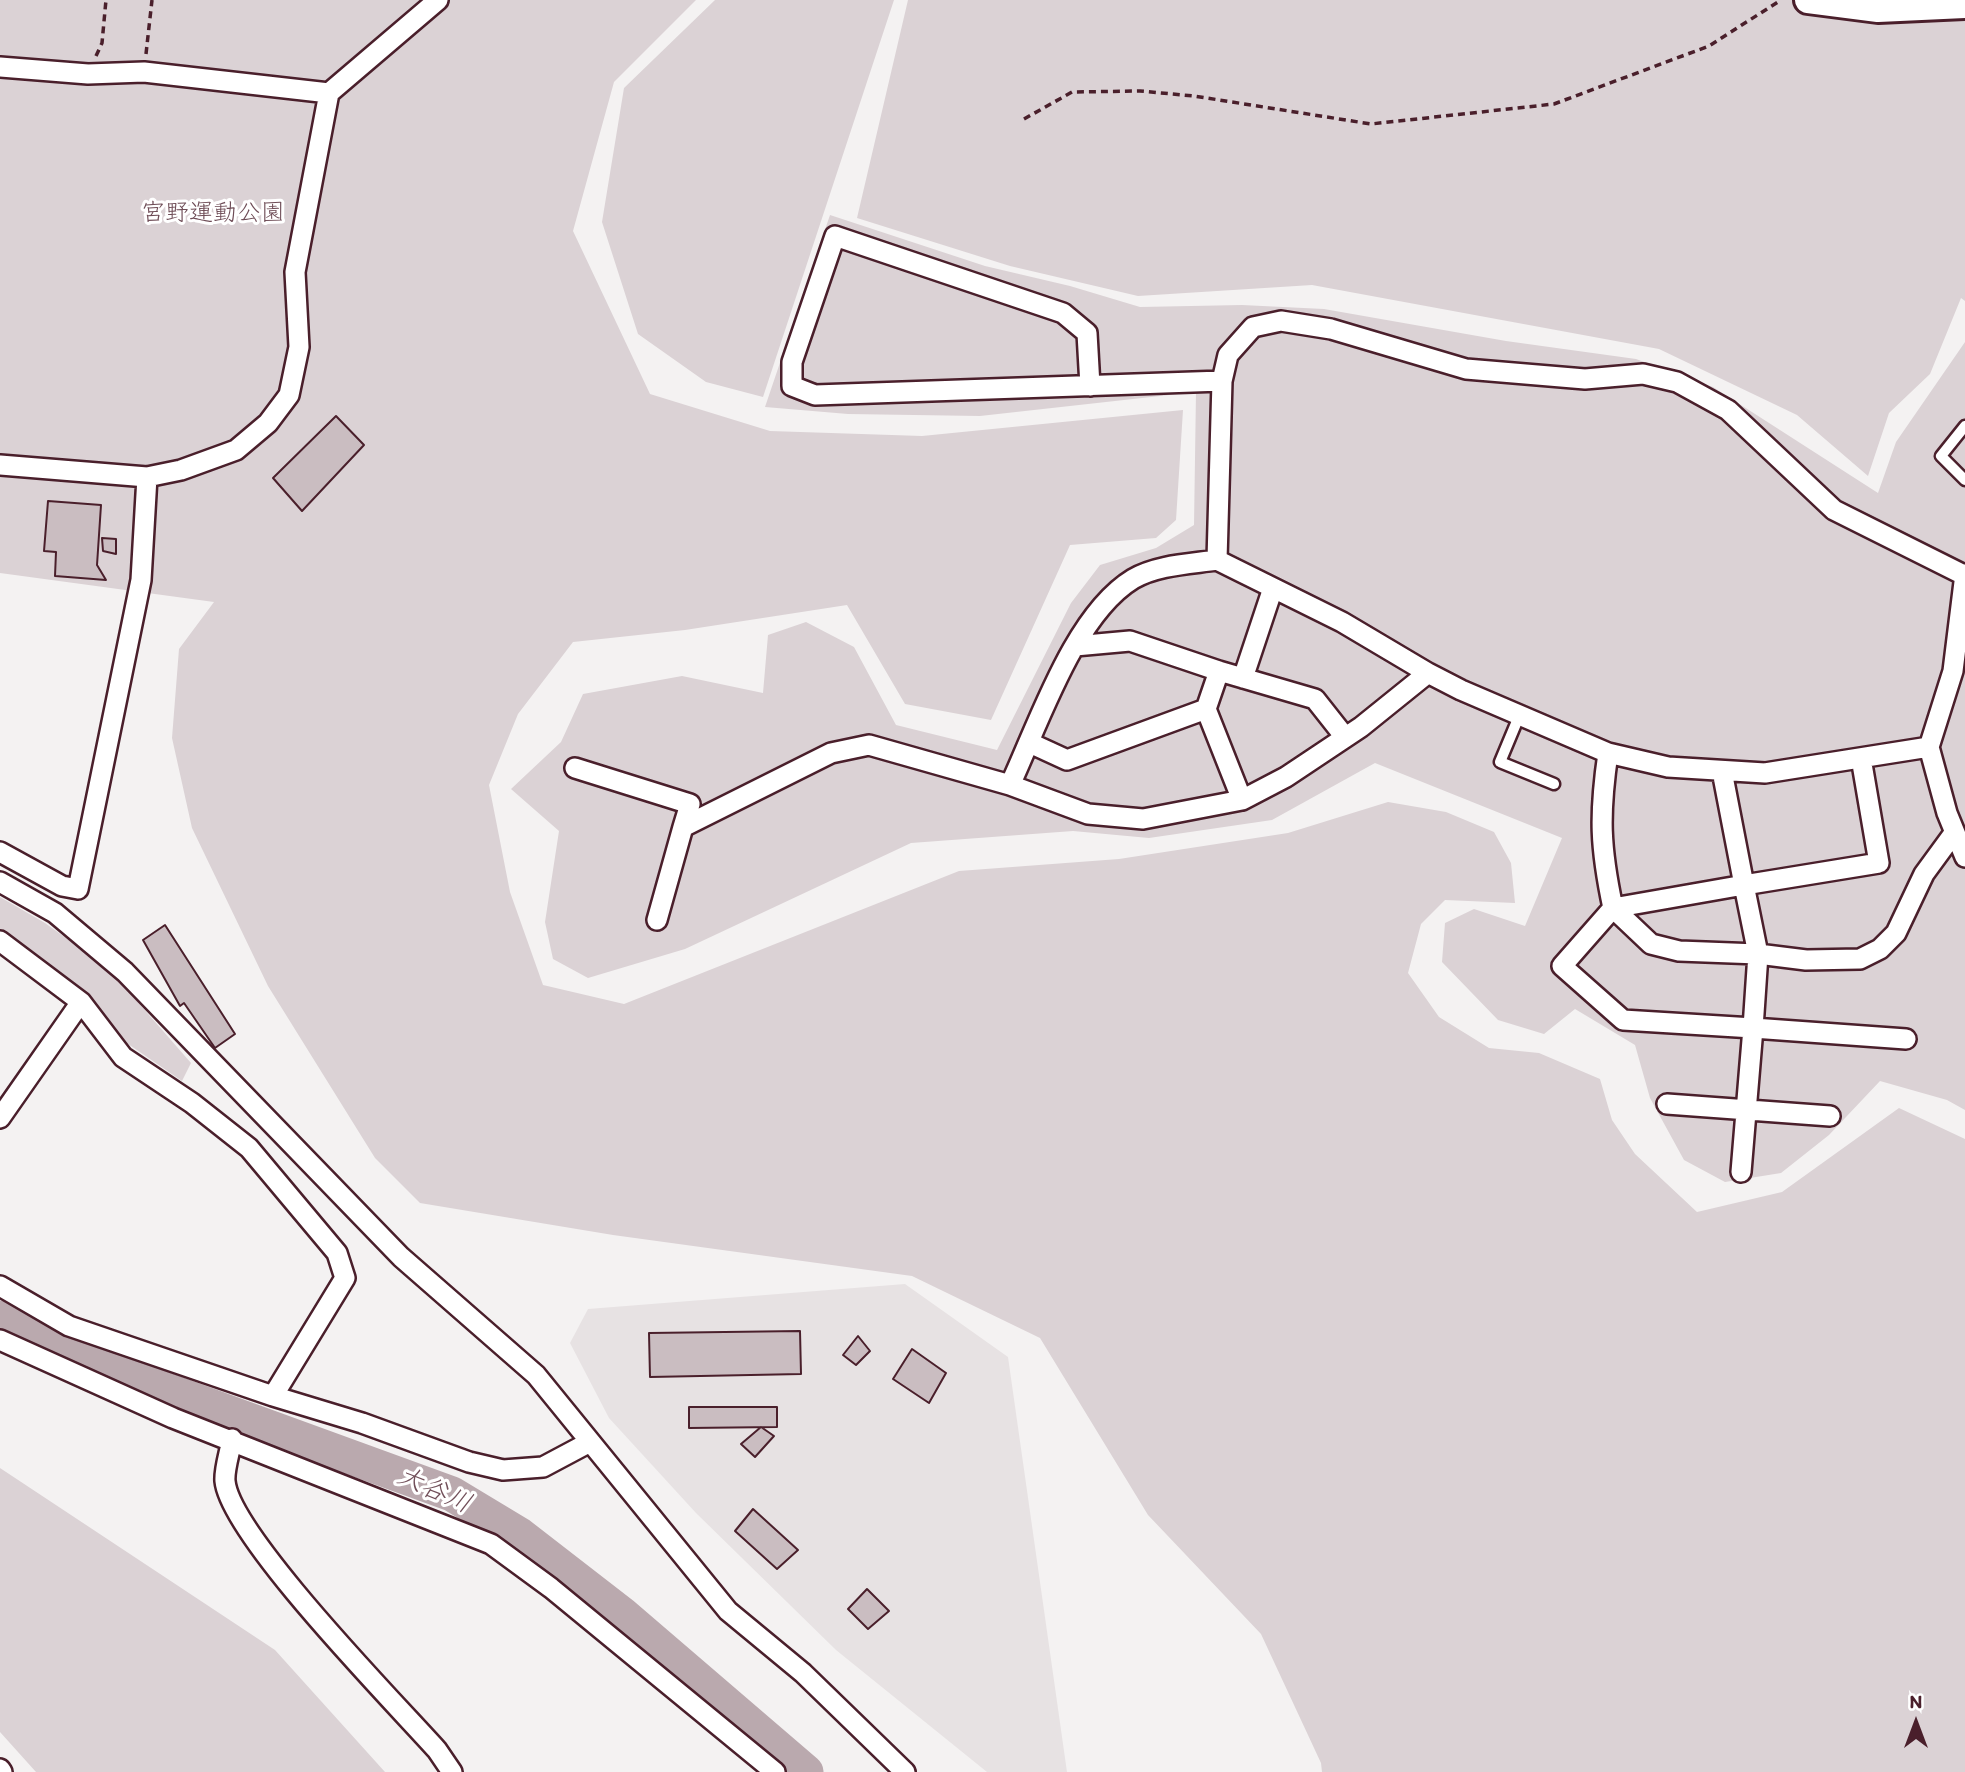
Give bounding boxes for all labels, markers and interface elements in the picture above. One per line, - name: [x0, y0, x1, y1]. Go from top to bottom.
- park label: 宮野運動公園: [141, 200, 285, 228]
- water label: 大谷川: [392, 1461, 476, 1521]
- north arrow: [1881, 1688, 1951, 1758]
- text: N: [1910, 1690, 1922, 1713]

